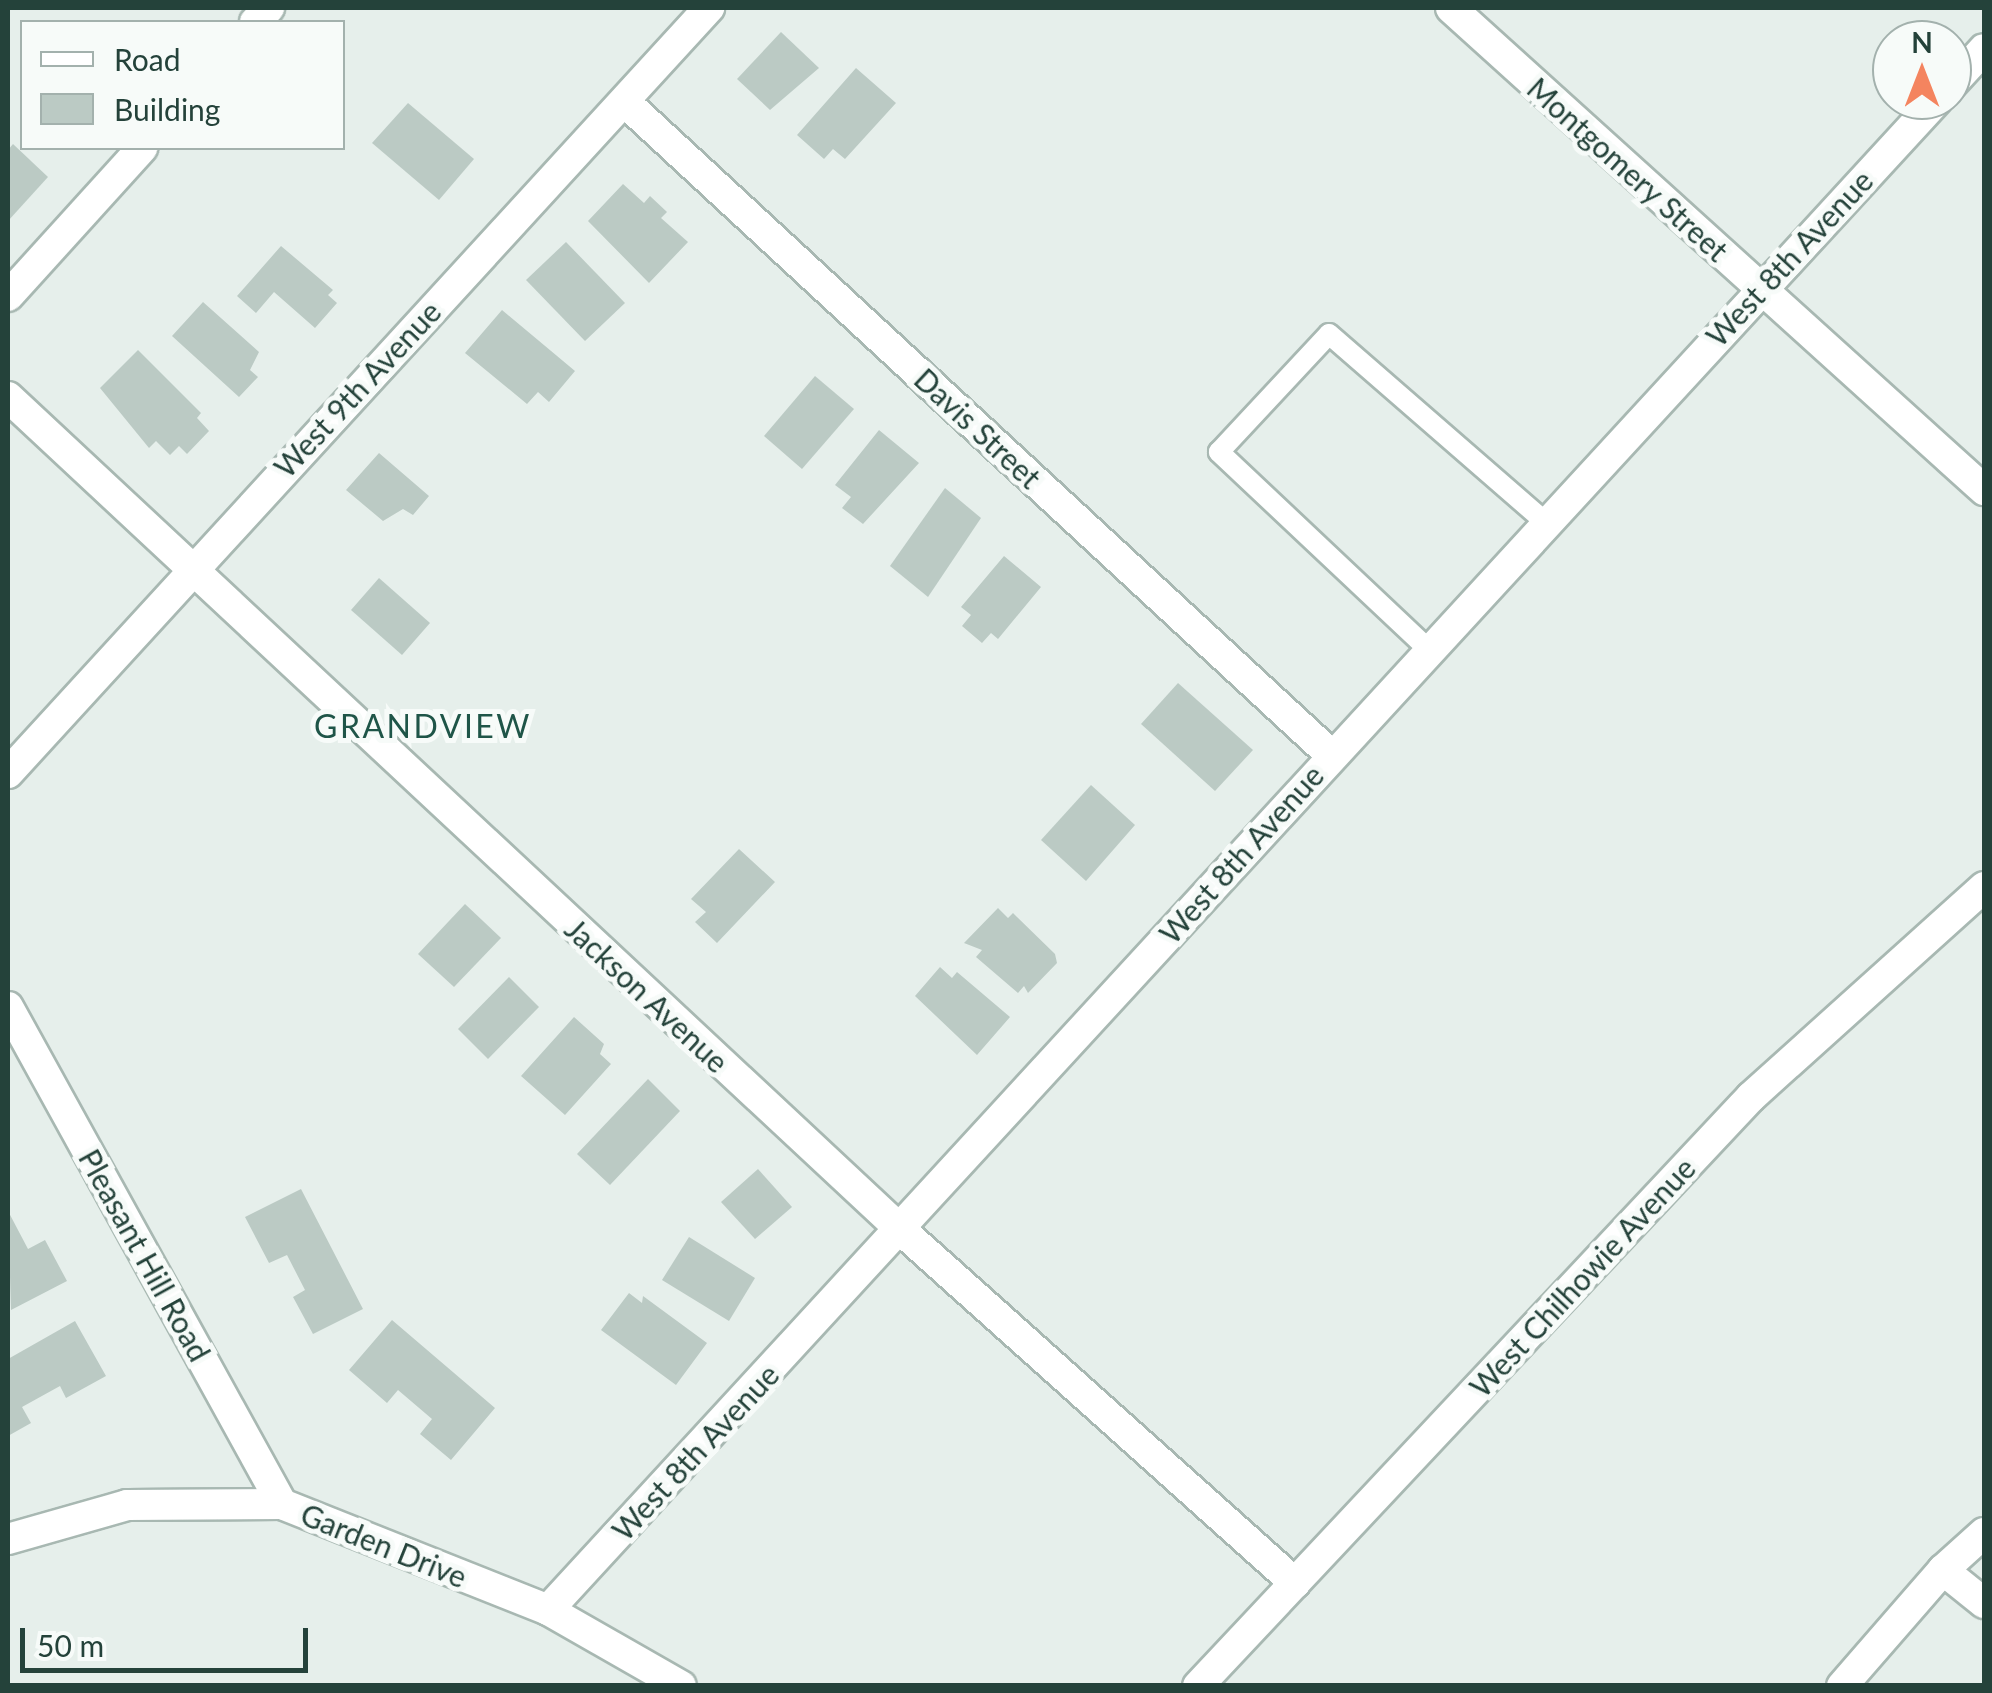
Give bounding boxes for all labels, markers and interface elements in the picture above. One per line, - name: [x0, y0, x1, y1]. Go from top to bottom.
- legend: [20, 20, 345, 150]
- north arrow: [1872, 20, 1972, 120]
- text: N: [1911, 25, 1933, 59]
- text: Road: [114, 41, 181, 77]
- street label: Montgomery Street: [1520, 69, 1736, 269]
- text: Building: [114, 91, 220, 127]
- street label: West 8th Avenue: [1698, 162, 1880, 354]
- street label: West 9th Avenue: [266, 293, 448, 485]
- street label: Davis Street: [907, 360, 1049, 496]
- district label: GRANDVIEW: [314, 707, 532, 745]
- street label: West 8th Avenue: [1151, 757, 1331, 951]
- street label: Jackson Avenue: [558, 910, 736, 1080]
- street label: Pleasant Hill Road: [72, 1143, 218, 1367]
- street label: West Chilhowie Avenue: [1461, 1150, 1703, 1404]
- street label: West 8th Avenue: [604, 1356, 786, 1548]
- street label: Garden Drive: [296, 1495, 472, 1595]
- scale bar: [25, 1608, 312, 1670]
- text: 50 m: [37, 1627, 104, 1663]

